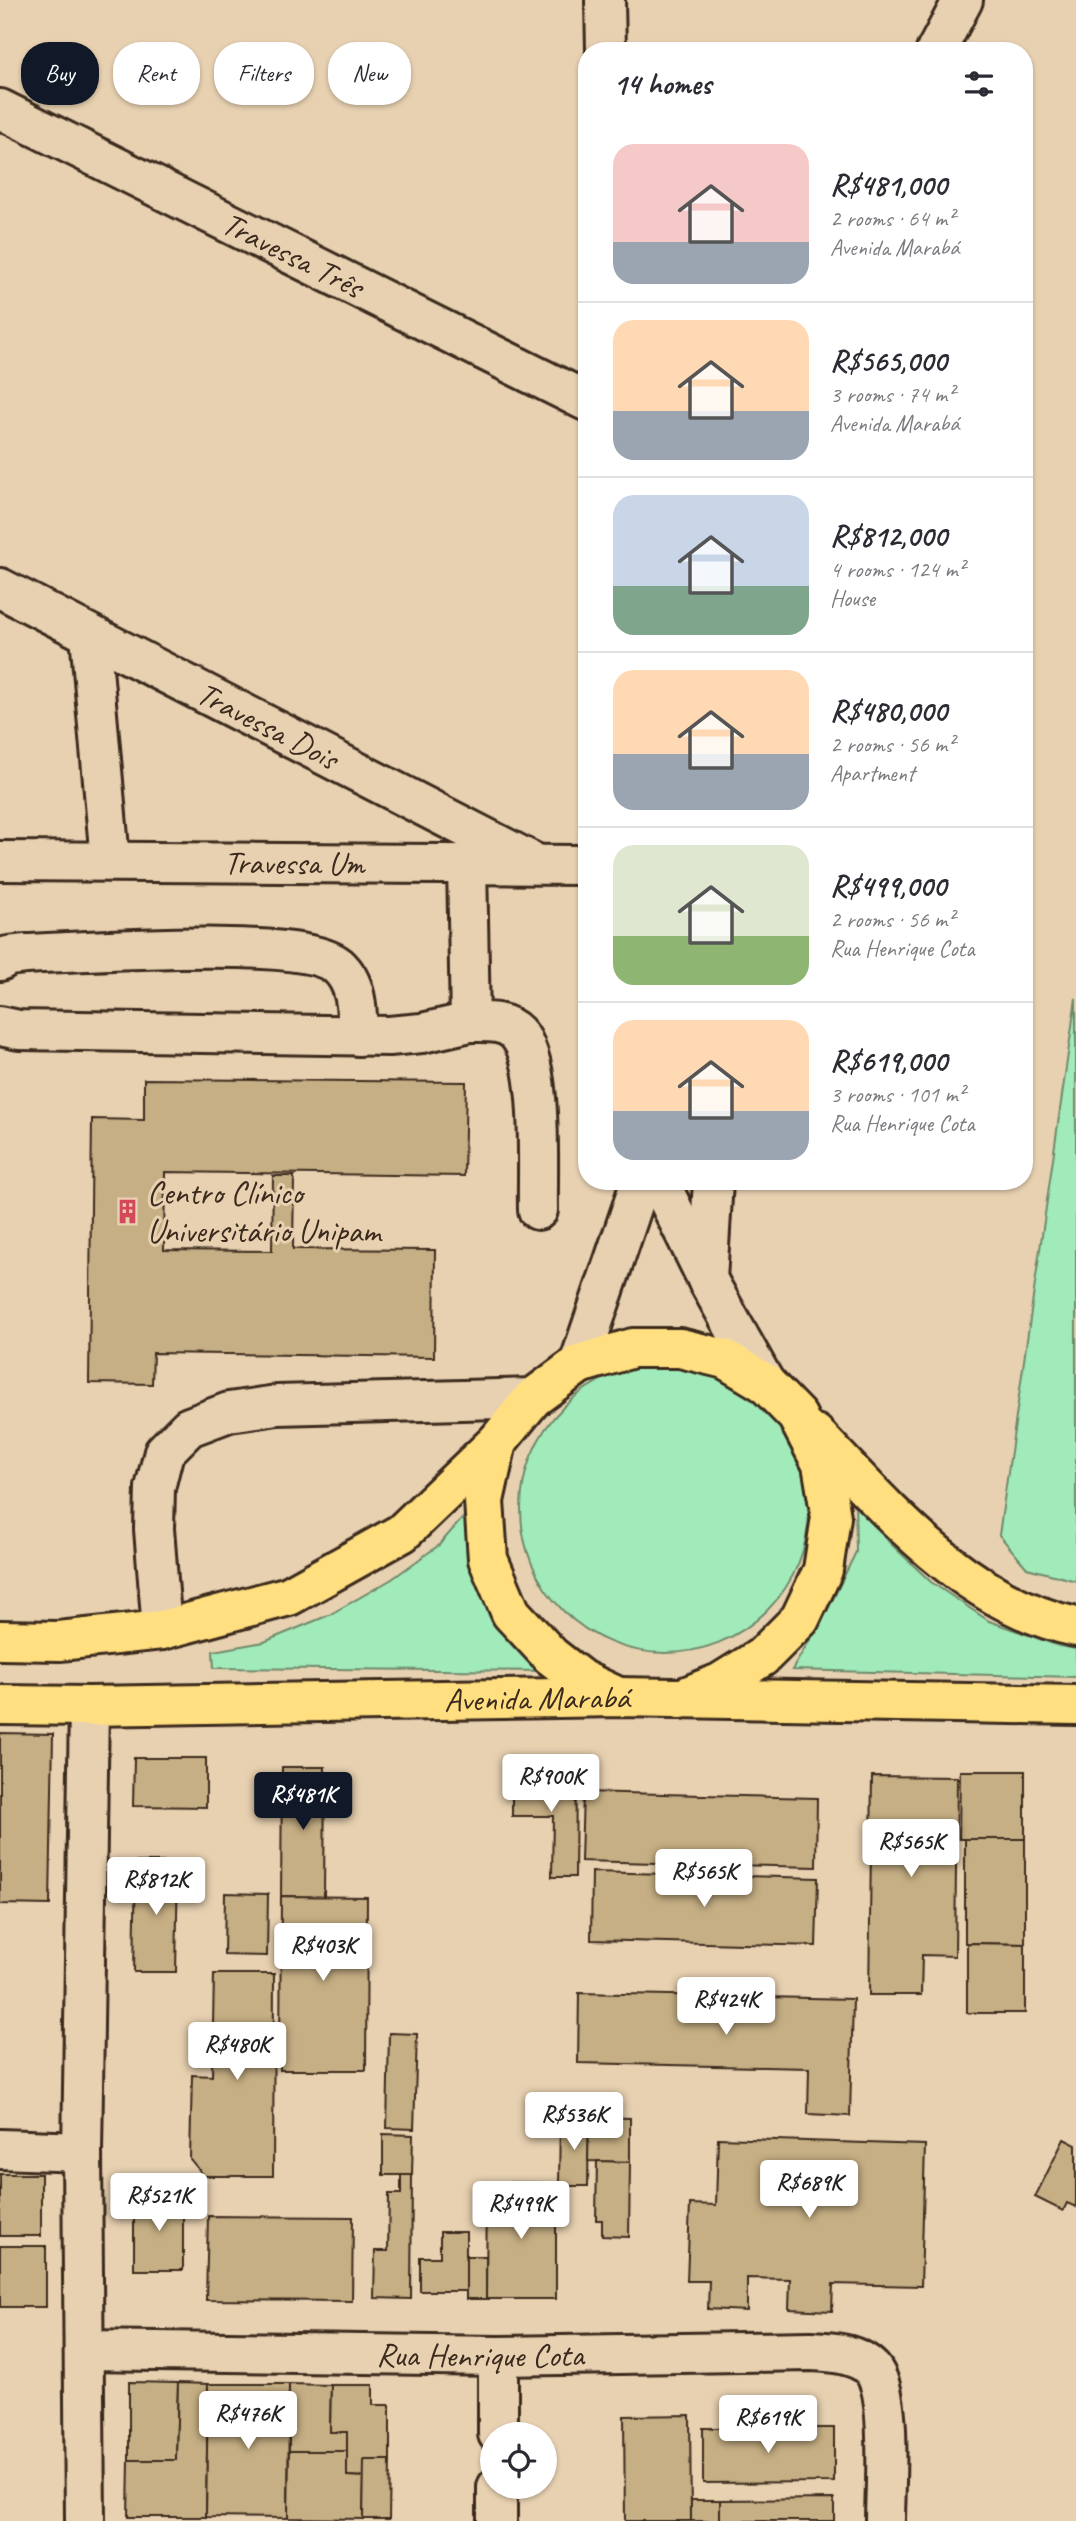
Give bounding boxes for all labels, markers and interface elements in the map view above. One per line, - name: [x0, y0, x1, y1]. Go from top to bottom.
- chip: Buy: [21, 42, 99, 105]
- chip: Rent: [113, 42, 200, 105]
- chip: Filters: [214, 42, 314, 105]
- chip: New: [328, 42, 411, 105]
- text: 14 homes: [613, 65, 711, 103]
- icon: filters: [960, 65, 998, 103]
- text: R$481,000: [830, 166, 947, 204]
- icon: home: [669, 172, 753, 256]
- street label: Travessa Três: [215, 202, 372, 309]
- text: 2 rooms · 64 m²: [830, 204, 954, 233]
- text: Avenida Marabá: [830, 233, 959, 262]
- text: R$565,000: [830, 342, 946, 380]
- icon: home: [669, 348, 753, 432]
- text: 3 rooms · 74 m²: [830, 380, 954, 409]
- text: Avenida Marabá: [830, 409, 959, 438]
- text: R$812,000: [830, 517, 947, 555]
- icon: home: [669, 523, 753, 607]
- text: 4 rooms · 124 m²: [830, 555, 965, 584]
- text: House: [830, 584, 875, 613]
- street label: Travessa Dois: [190, 672, 348, 781]
- text: R$480,000: [830, 692, 947, 730]
- icon: home: [669, 698, 753, 782]
- text: 2 rooms · 56 m²: [830, 730, 954, 759]
- text: Apartment: [830, 759, 915, 788]
- street label: Travessa Um: [224, 842, 366, 884]
- text: R$499,000: [830, 867, 946, 905]
- icon: home: [669, 873, 753, 957]
- text: 2 rooms · 56 m²: [830, 905, 954, 934]
- text: Rua Henrique Cota: [830, 934, 974, 963]
- text: R$619,000: [830, 1042, 947, 1080]
- icon: home: [669, 1048, 753, 1132]
- text: 3 rooms · 101 m²: [830, 1080, 965, 1109]
- text: Rua Henrique Cota: [830, 1109, 974, 1138]
- place label: Centro Clínico Universitário Unipam: [147, 1172, 383, 1252]
- building icon: Centro Clínico Universitário Unipam: [113, 1198, 141, 1226]
- street label: Avenida Marabá: [444, 1676, 634, 1721]
- pin: R$900K: [494, 1755, 608, 1814]
- text: R$900K: [518, 1762, 584, 1791]
- pin: R$481K: [246, 1772, 360, 1832]
- text: R$481K: [270, 1780, 336, 1809]
- pin: R$565K: [854, 1820, 968, 1879]
- text: R$565K: [878, 1827, 944, 1856]
- pin: R$565K: [647, 1850, 761, 1909]
- pin: R$812K: [99, 1857, 213, 1917]
- text: R$565K: [671, 1857, 737, 1886]
- text: R$812K: [123, 1865, 189, 1894]
- pin: R$403K: [266, 1924, 380, 1983]
- text: R$403K: [290, 1931, 356, 1960]
- pin: R$424K: [669, 1978, 783, 2037]
- text: R$424K: [693, 1985, 759, 2014]
- pin: R$480K: [180, 2022, 294, 2082]
- text: R$480K: [204, 2030, 270, 2059]
- pin: R$536K: [517, 2092, 631, 2152]
- text: R$536K: [541, 2100, 607, 2129]
- pin: R$689K: [752, 2160, 866, 2220]
- text: R$689K: [776, 2168, 842, 2197]
- pin: R$521K: [102, 2174, 216, 2233]
- text: R$521K: [126, 2181, 192, 2210]
- pin: R$499K: [464, 2182, 578, 2241]
- text: R$499K: [488, 2189, 554, 2218]
- street label: Rua Henrique Cota: [376, 2333, 586, 2377]
- pin: R$476K: [191, 2392, 305, 2451]
- pin: R$619K: [711, 2396, 825, 2455]
- text: R$476K: [215, 2399, 281, 2428]
- text: R$619K: [735, 2403, 801, 2432]
- map controls: [480, 2422, 557, 2499]
- button: locate: [480, 2422, 557, 2499]

